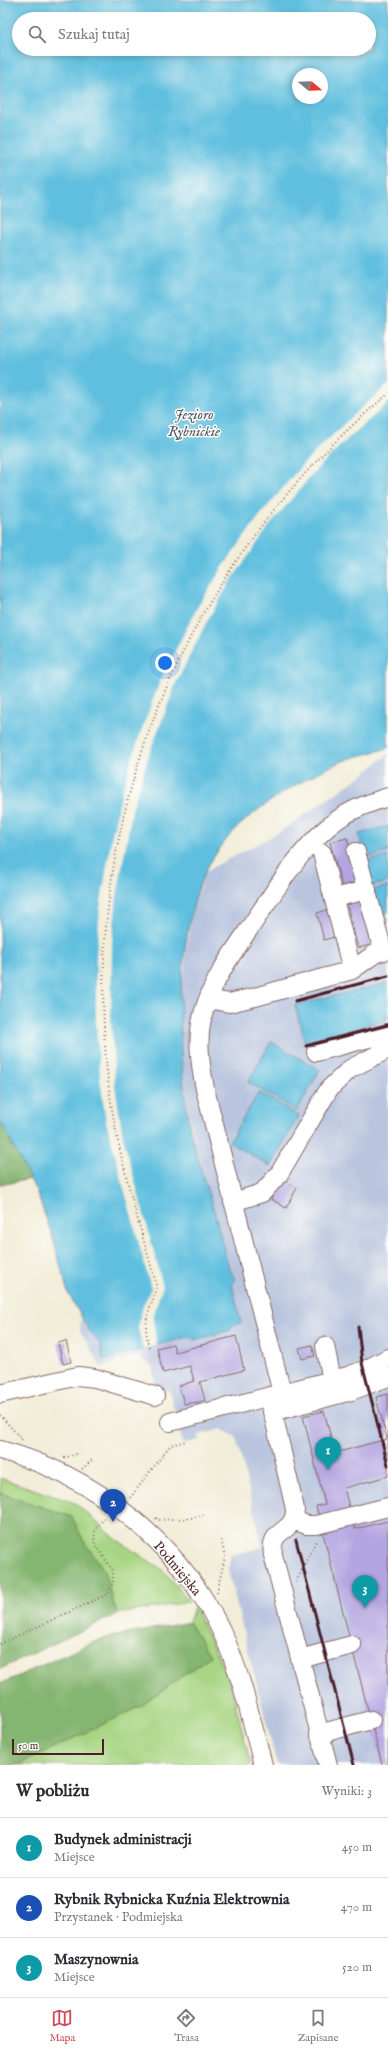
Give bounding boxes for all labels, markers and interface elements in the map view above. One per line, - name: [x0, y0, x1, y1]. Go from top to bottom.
- search box: [12, 12, 376, 56]
- icon: search: [26, 23, 48, 45]
- text: Szukaj tutaj: [58, 25, 130, 44]
- north arrow: [292, 68, 328, 104]
- water label: Jezioro Rybnickie: [168, 405, 220, 441]
- your location: [155, 653, 175, 673]
- pin: 1: [315, 1437, 341, 1470]
- pin: 2: [100, 1489, 126, 1522]
- street label: Podmiejska: [149, 1538, 206, 1600]
- pin: 3: [352, 1575, 378, 1608]
- scale bar: [12, 1737, 104, 1756]
- text: 50 m: [18, 1739, 38, 1753]
- text: W pobliżu: [16, 1781, 89, 1802]
- text: Wyniki: 3: [321, 1783, 372, 1800]
- text: Budynek administracji: [54, 1830, 192, 1849]
- text: 1: [27, 1839, 31, 1856]
- text: 450 m: [342, 1839, 372, 1856]
- text: Miejsce: [54, 1849, 95, 1866]
- text: Rybnik Rybnicka Kuźnia Elektrownia: [54, 1890, 289, 1909]
- text: 2: [26, 1899, 32, 1916]
- text: 470 m: [341, 1899, 372, 1916]
- text: Przystanek · Podmiejska: [54, 1909, 183, 1926]
- text: Maszynownia: [54, 1950, 138, 1969]
- text: 3: [27, 1959, 31, 1976]
- text: 520 m: [342, 1959, 372, 1976]
- text: Miejsce: [54, 1969, 95, 1986]
- tab: Mapa: [49, 2007, 75, 2045]
- tab: Trasa: [174, 2007, 199, 2045]
- tab: Zapisane: [298, 2007, 339, 2045]

